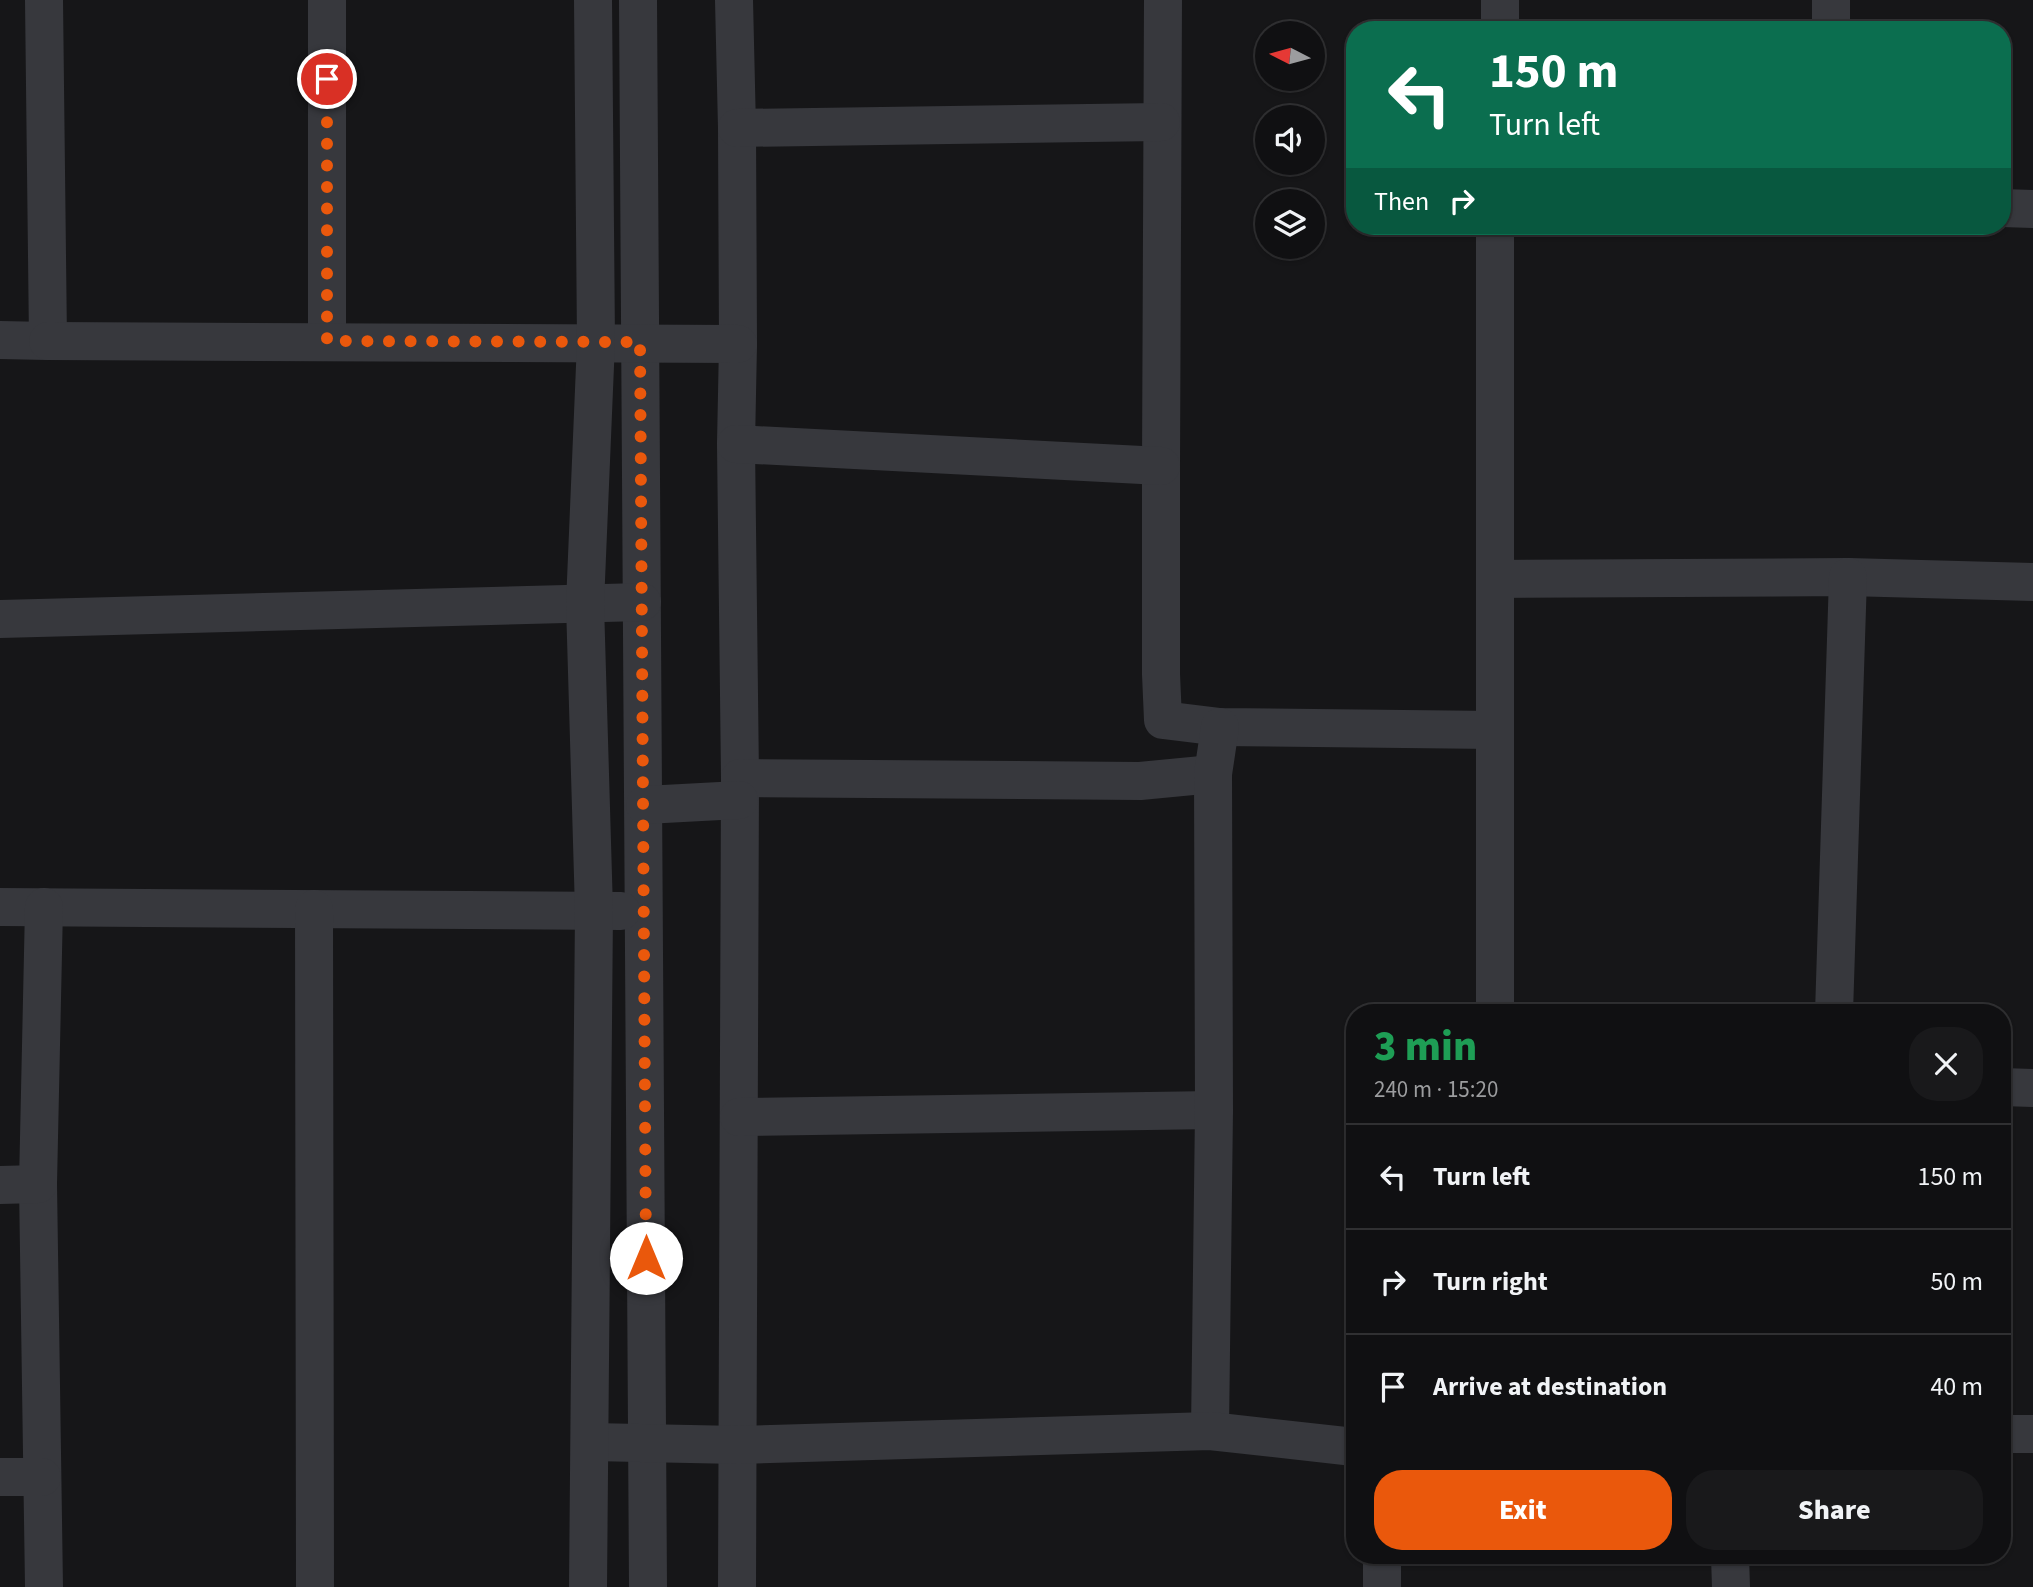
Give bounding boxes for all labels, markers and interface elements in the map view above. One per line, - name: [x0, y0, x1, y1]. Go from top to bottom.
- north arrow: [1255, 21, 1325, 91]
- map controls: [1255, 21, 1325, 259]
- text: 150 m: [1489, 37, 1618, 107]
- pin: [297, 49, 357, 109]
- icon: left: [1374, 49, 1465, 140]
- icon: arrive: [308, 60, 346, 98]
- text: Turn left: [1489, 102, 1600, 148]
- button: sound: [1255, 105, 1325, 175]
- icon: right: [1443, 182, 1481, 220]
- text: Then: [1374, 183, 1429, 220]
- button: layers: [1255, 189, 1325, 259]
- text: 3 min: [1374, 1017, 1477, 1077]
- button: close: [1909, 1027, 1983, 1101]
- text: 240 m · 15:20: [1374, 1073, 1498, 1106]
- icon: left: [1374, 1158, 1412, 1196]
- text: Turn left: [1433, 1158, 1530, 1195]
- text: 150 m: [1917, 1158, 1983, 1195]
- position arrow: [609, 1221, 683, 1295]
- icon: right: [1374, 1263, 1412, 1301]
- text: Turn right: [1433, 1263, 1548, 1300]
- text: 50 m: [1930, 1263, 1983, 1300]
- icon: arrive: [1374, 1368, 1412, 1406]
- text: Arrive at destination: [1433, 1368, 1667, 1405]
- text: 40 m: [1930, 1368, 1983, 1405]
- button: Exit: [1374, 1470, 1672, 1550]
- button: Share: [1686, 1470, 1983, 1550]

